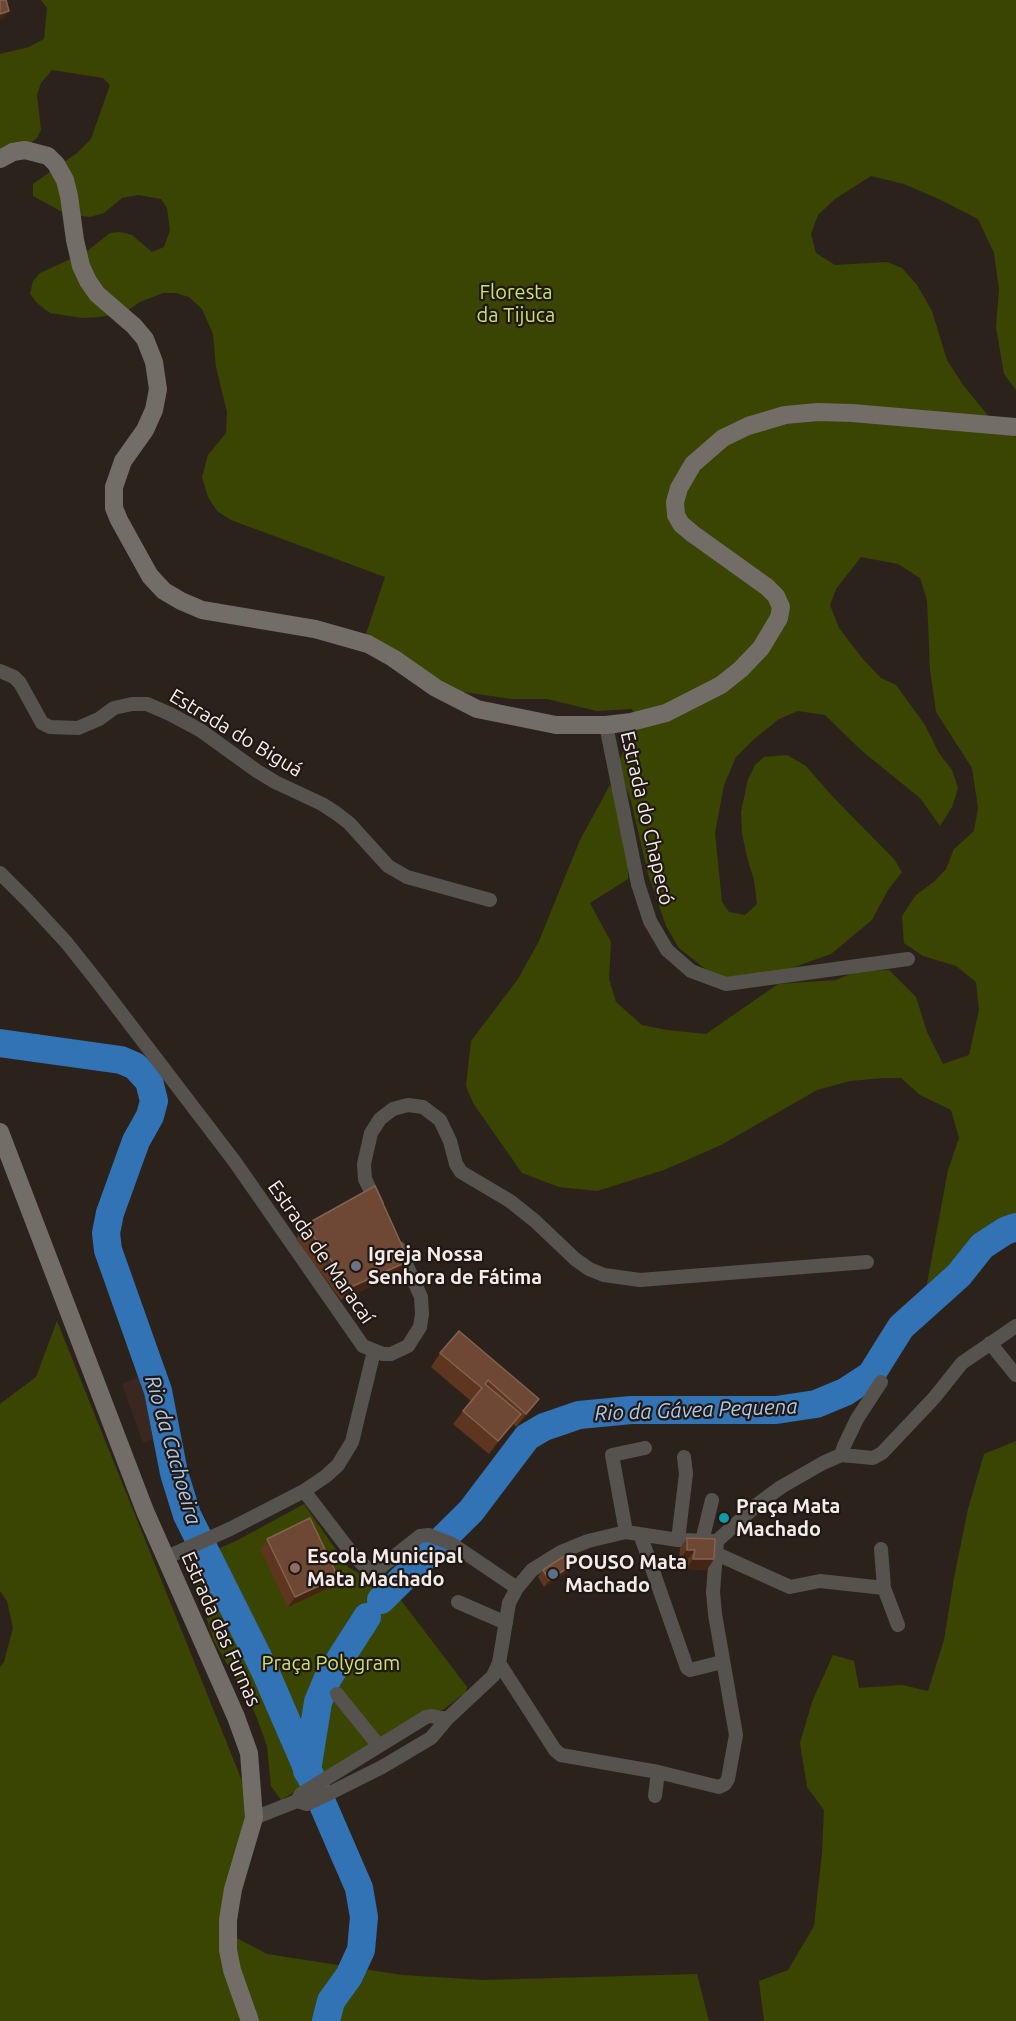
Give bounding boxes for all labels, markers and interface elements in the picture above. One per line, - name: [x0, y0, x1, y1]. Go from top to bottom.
- park label: Floresta da Tijuca: [477, 280, 555, 327]
- street label: Estrada do Biguá: [165, 684, 307, 782]
- street label: Estrada do Chapecó: [615, 729, 679, 907]
- street label: Estrada de Maracaí: [263, 1176, 379, 1328]
- place label: Igreja Nossa Senhora de Fátima: [368, 1242, 542, 1289]
- marker: Igreja Nossa Senhora de Fátima: [349, 1259, 363, 1273]
- water label: Rio da Cachoeira: [140, 1373, 206, 1527]
- water label: Rio da Gávea Pequena: [594, 1394, 798, 1426]
- place label: Praça Mata Machado: [736, 1494, 840, 1541]
- marker: Praça Mata Machado: [717, 1511, 731, 1525]
- place label: Escola Municipal Mata Machado: [307, 1544, 463, 1591]
- street label: Estrada das Furnas: [176, 1548, 266, 1710]
- place label: POUSO Mata Machado: [565, 1550, 687, 1597]
- marker: Escola Municipal Mata Machado: [288, 1561, 302, 1575]
- marker: POUSO Mata Machado: [546, 1567, 560, 1581]
- park label: Praça Polygram: [262, 1651, 400, 1675]

